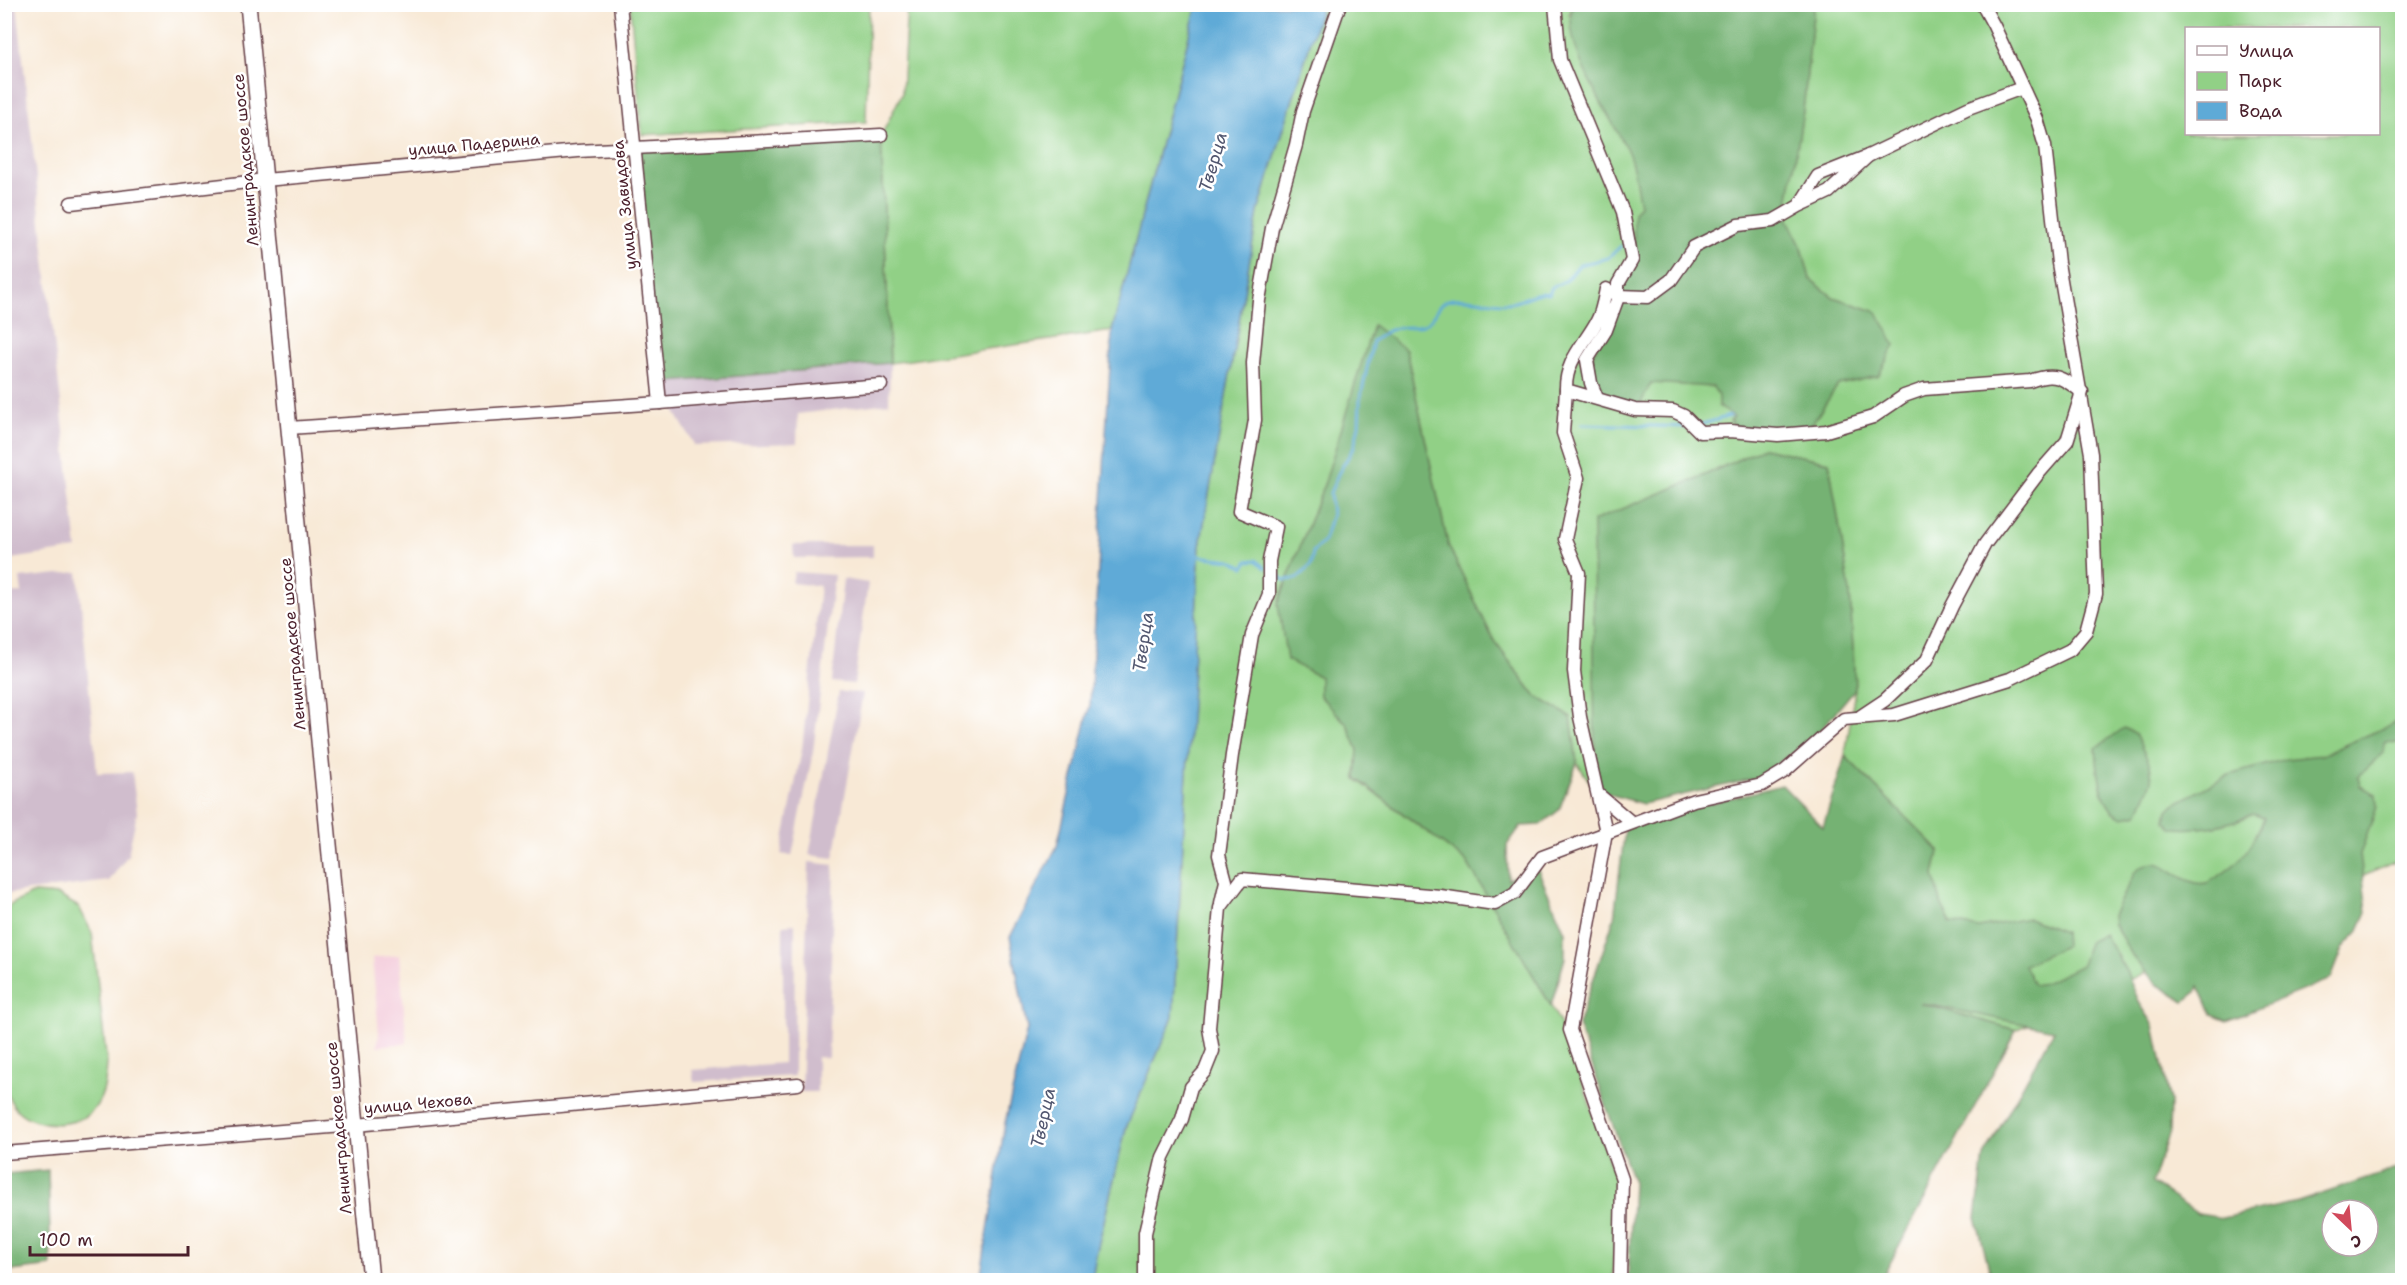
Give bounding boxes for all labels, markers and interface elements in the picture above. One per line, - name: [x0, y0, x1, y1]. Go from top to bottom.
- legend: [2185, 27, 2380, 135]
- text: Улица: [2239, 39, 2293, 63]
- text: Парк: [2239, 69, 2282, 93]
- street label: Ленинградское шоссе: [227, 73, 264, 247]
- text: Вода: [2239, 99, 2282, 123]
- street label: улица Падерина: [407, 128, 541, 161]
- water label: Тверца: [1193, 129, 1233, 195]
- street label: улица Завидова: [607, 139, 642, 271]
- street label: Ленинградское шоссе: [274, 557, 311, 731]
- water label: Тверца: [1127, 610, 1159, 674]
- street label: Ленинградское шоссе: [320, 1041, 357, 1215]
- water label: Тверца: [1025, 1086, 1061, 1150]
- street label: улица Чехова: [363, 1088, 473, 1119]
- north arrow: [2320, 1198, 2380, 1258]
- scale bar: [30, 1219, 188, 1257]
- text: 100 m: [39, 1228, 93, 1252]
- text: С: [2347, 1229, 2365, 1253]

